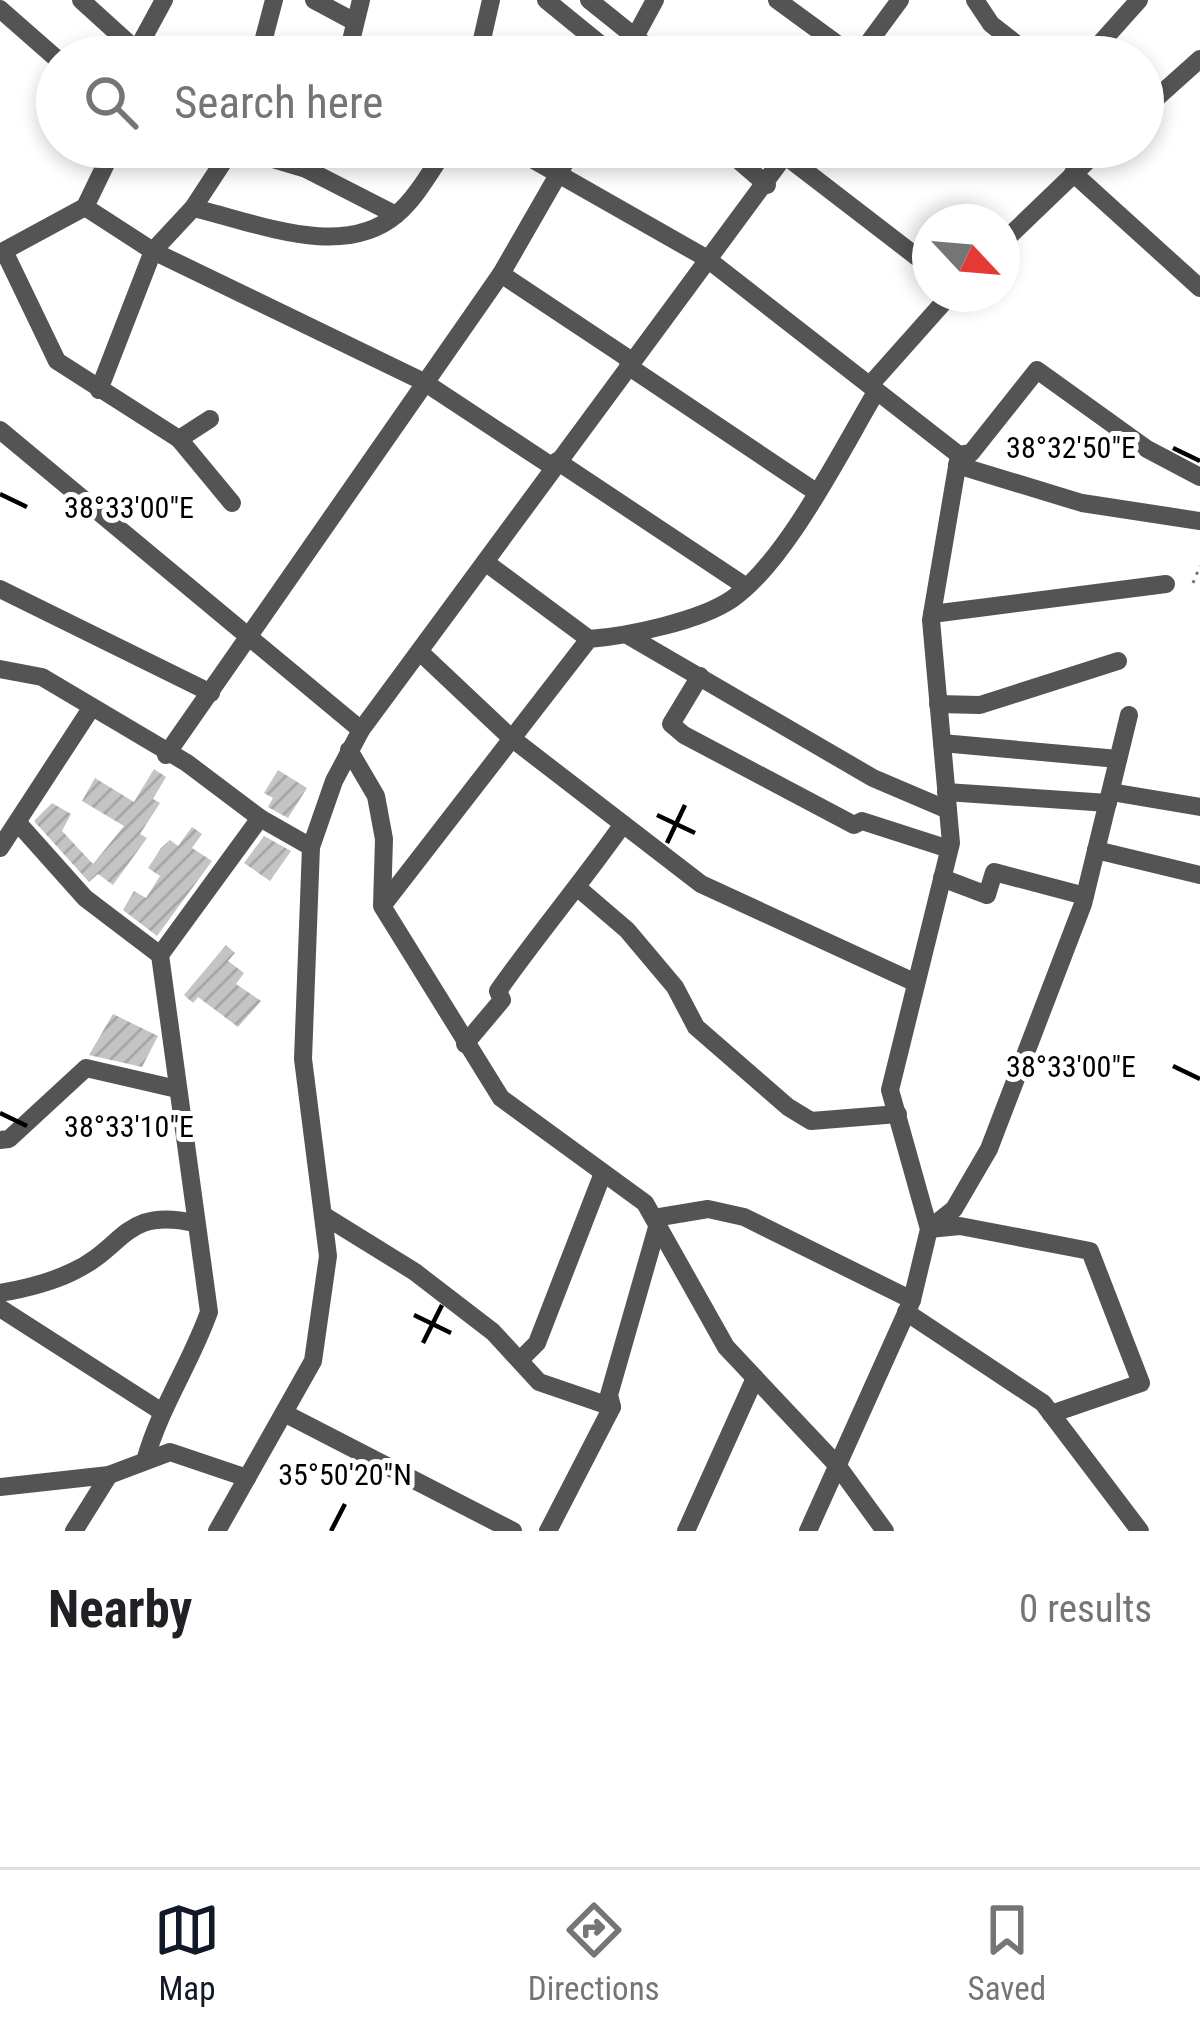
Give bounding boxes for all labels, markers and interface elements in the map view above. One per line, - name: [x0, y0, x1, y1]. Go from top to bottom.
- search box: [36, 36, 1164, 168]
- icon: search: [78, 69, 144, 135]
- text: Search here: [174, 76, 383, 129]
- north arrow: [912, 204, 1020, 312]
- text: 38°32'50"E: [1006, 430, 1136, 465]
- text: 38°33'00"E: [64, 490, 194, 525]
- text: 38°33'00"E: [1006, 1049, 1136, 1084]
- text: 38°33'10"E: [64, 1109, 194, 1144]
- text: 35°50'20"N: [278, 1457, 412, 1492]
- text: Nearby: [48, 1580, 192, 1639]
- text: 0 results: [1019, 1586, 1152, 1632]
- tab: Map: [154, 1897, 220, 2008]
- tab: Directions: [528, 1897, 660, 2008]
- tab: Saved: [968, 1897, 1046, 2008]

